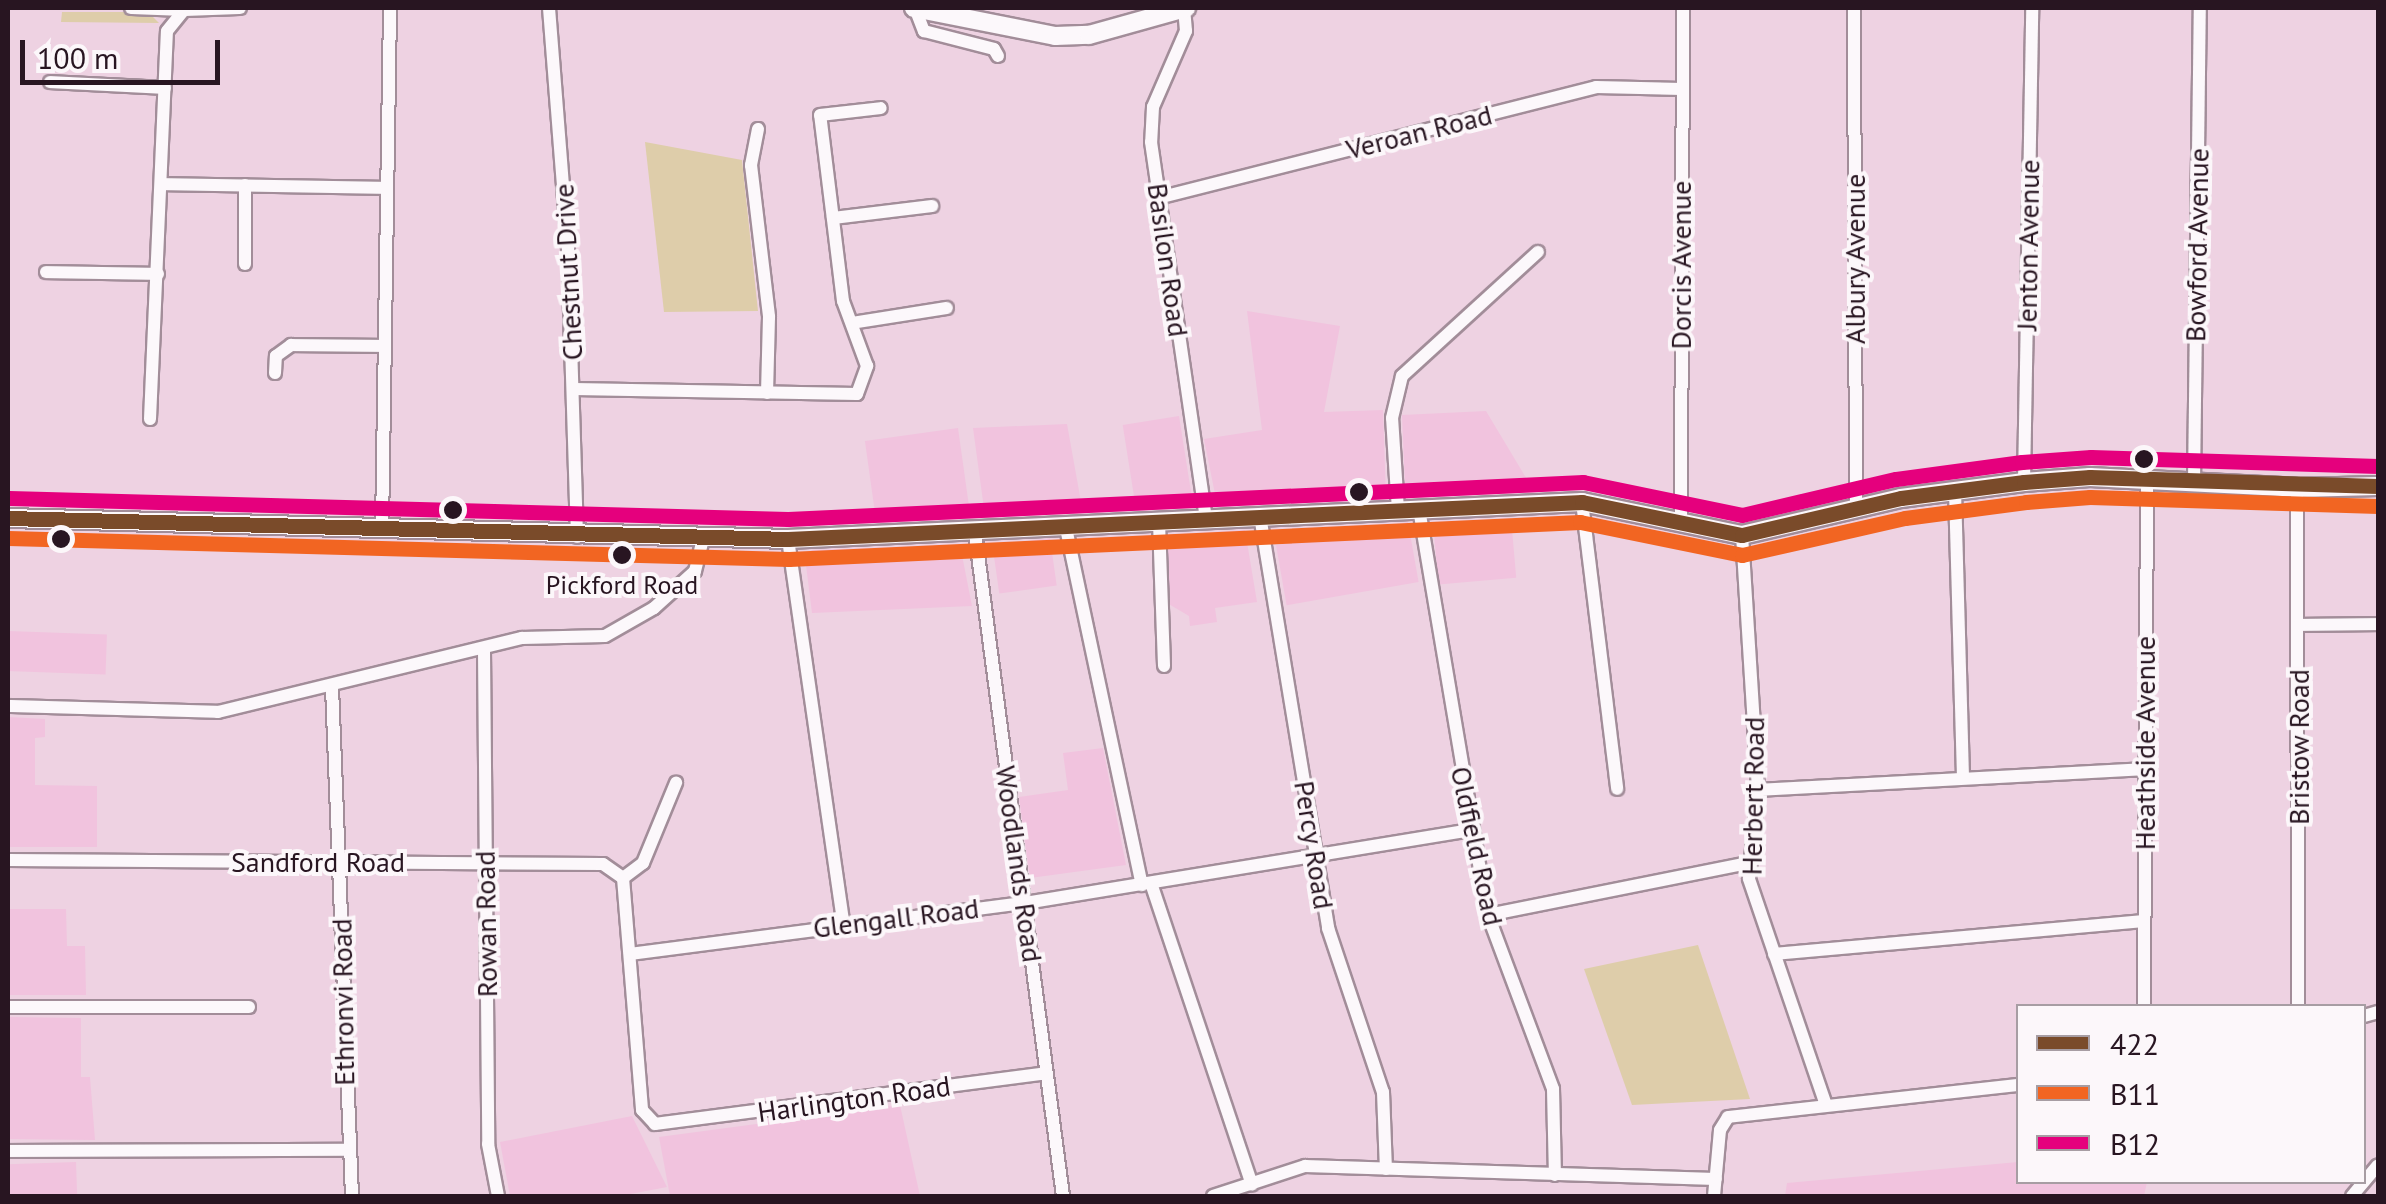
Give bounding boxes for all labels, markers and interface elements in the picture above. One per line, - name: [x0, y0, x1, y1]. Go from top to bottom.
- scale bar: [25, 20, 225, 82]
- text: 100 m: [37, 38, 118, 77]
- street label: Veroan Road: [1343, 98, 1495, 166]
- street label: Bowford Avenue: [2179, 147, 2215, 343]
- street label: Jenton Avenue: [2010, 159, 2046, 331]
- street label: Albury Avenue: [1838, 173, 1872, 345]
- street label: Dorcis Avenue: [1664, 180, 1698, 350]
- street label: Basilon Road: [1141, 181, 1195, 339]
- street label: Chestnut Drive: [547, 183, 589, 361]
- unlabelled marker: [2134, 449, 2154, 469]
- unlabelled marker: [1349, 482, 1369, 502]
- unlabelled marker: [443, 500, 463, 520]
- unlabelled marker: [51, 529, 71, 549]
- marker: Pickford Road: [612, 545, 632, 565]
- place label: Pickford Road: [546, 569, 698, 601]
- street label: Heathside Avenue: [2128, 635, 2162, 851]
- street label: Bristow Road: [2282, 669, 2316, 825]
- street label: Herbert Road: [1735, 716, 1771, 876]
- street label: Oldfield Road: [1444, 763, 1510, 929]
- street label: Woodlands Road: [989, 764, 1049, 964]
- street label: Percy Road: [1287, 778, 1341, 912]
- street label: Sandford Road: [231, 845, 405, 879]
- street label: Rowan Road: [468, 850, 504, 998]
- street label: Glengall Road: [811, 891, 981, 945]
- street label: Ethronvi Road: [325, 918, 361, 1086]
- legend: [2016, 1004, 2366, 1184]
- text: 422: [2110, 1024, 2159, 1063]
- street label: Harlington Road: [755, 1069, 953, 1129]
- text: B11: [2110, 1074, 2160, 1113]
- text: B12: [2110, 1124, 2160, 1163]

